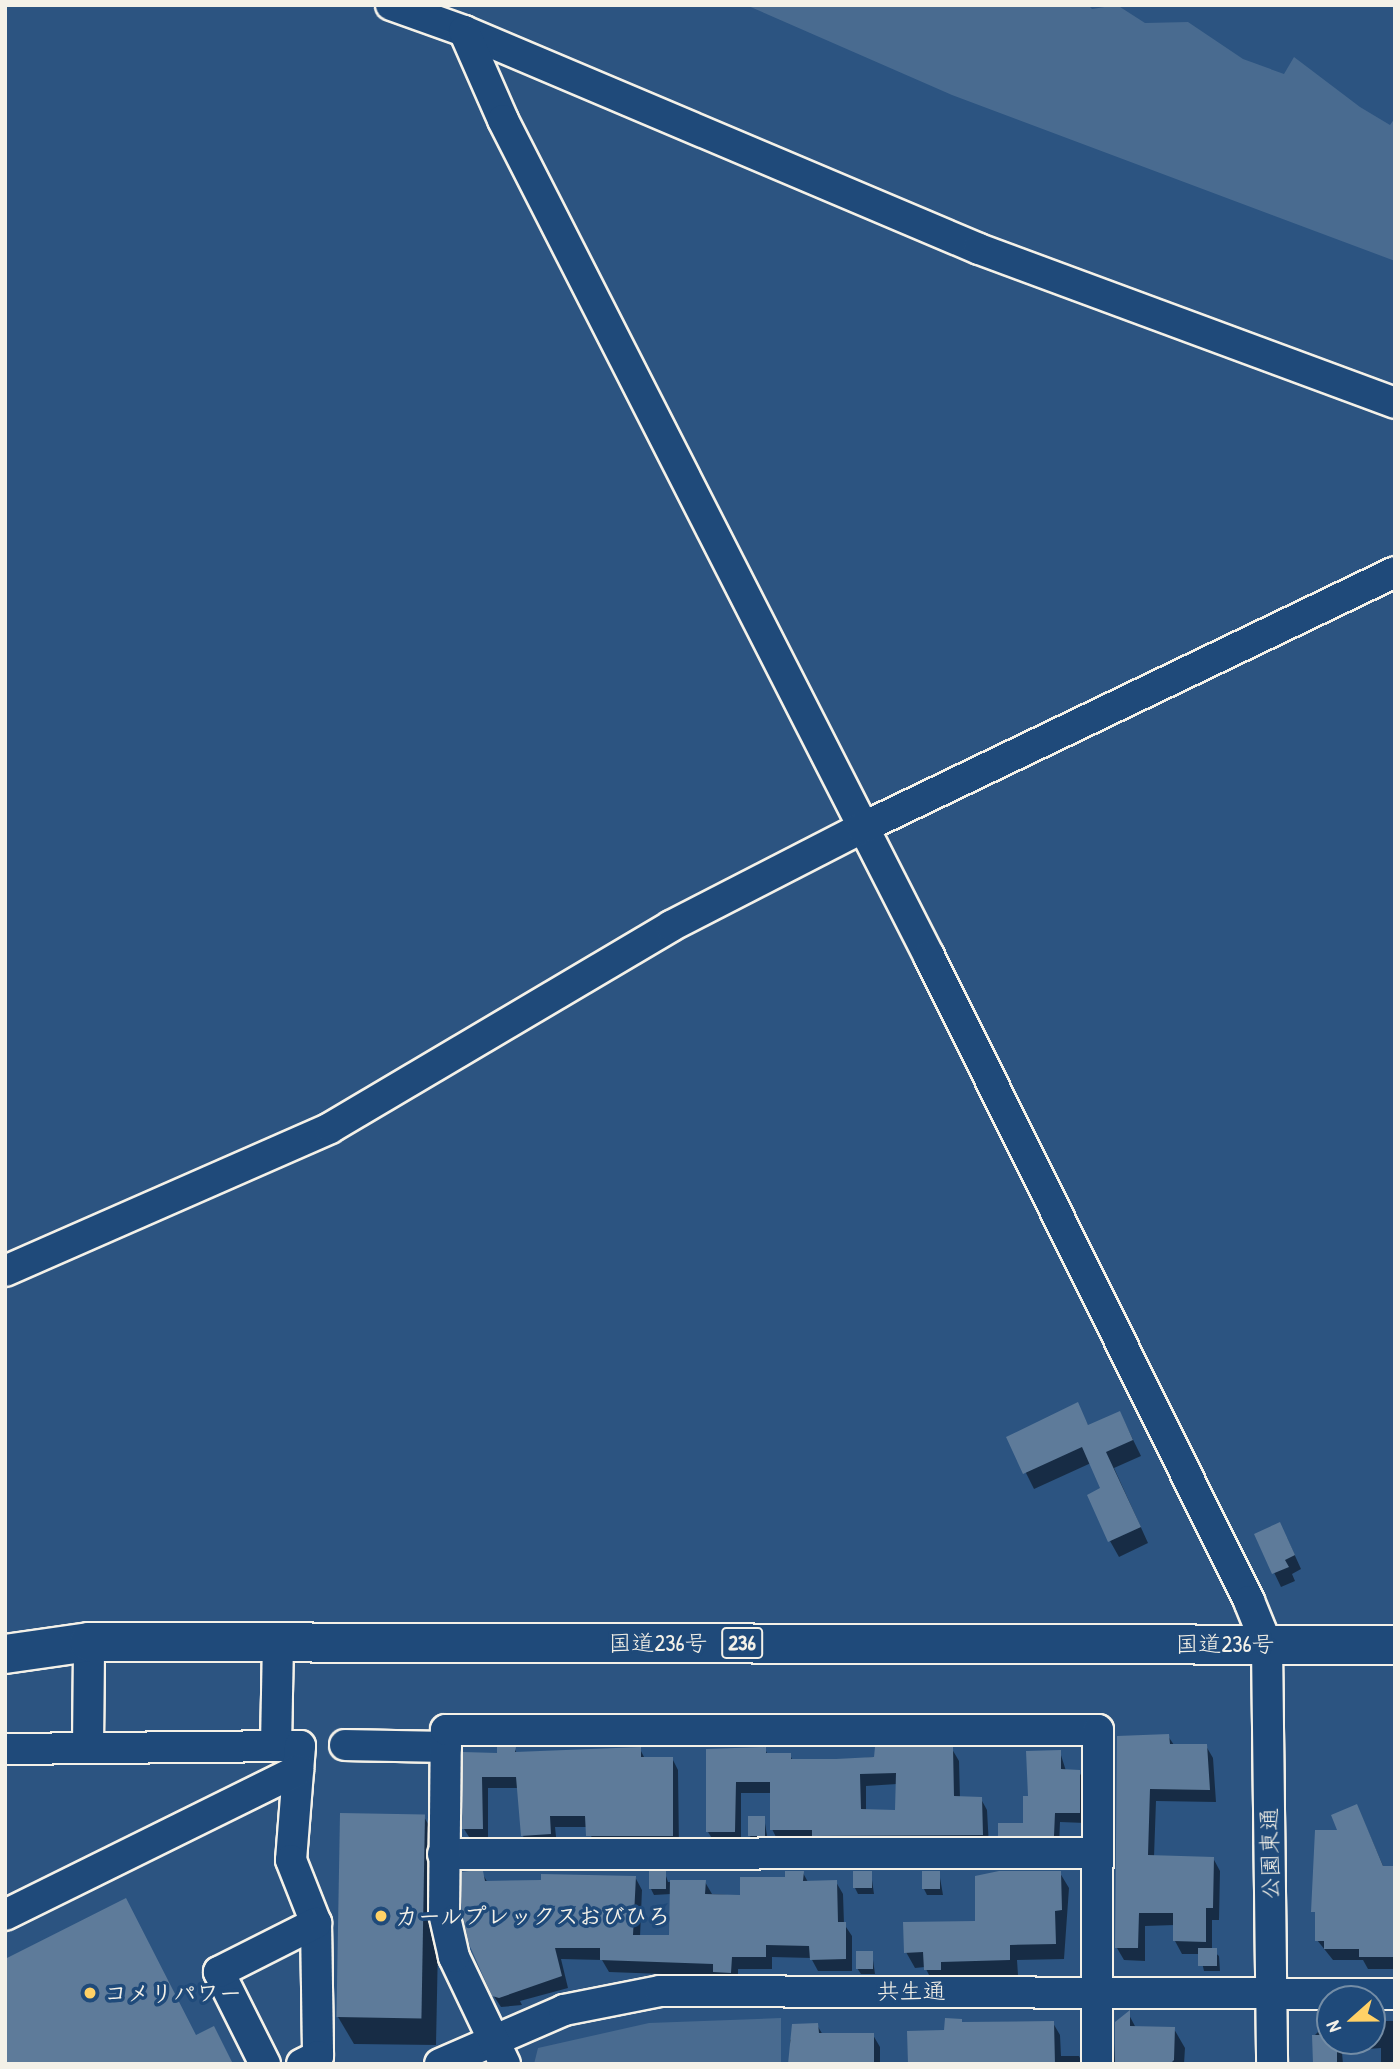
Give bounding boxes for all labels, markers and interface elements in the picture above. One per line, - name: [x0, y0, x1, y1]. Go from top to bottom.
- road number: 236: [721, 1626, 763, 1660]
- street label: 国道236号: [608, 1629, 708, 1657]
- street label: 国道236号: [1175, 1630, 1275, 1658]
- street label: 公園東通: [1255, 1808, 1285, 1900]
- place label: カールプレックスおびひろ: [395, 1902, 671, 1930]
- marker: カールプレックスおびひろ: [373, 1908, 389, 1924]
- street label: 共生通: [877, 1977, 945, 2005]
- place label: コメリパワー: [104, 1979, 242, 2007]
- marker: コメリパワー: [82, 1985, 98, 2001]
- north arrow: [1316, 1985, 1386, 2055]
- text: N: [1319, 2017, 1347, 2036]

